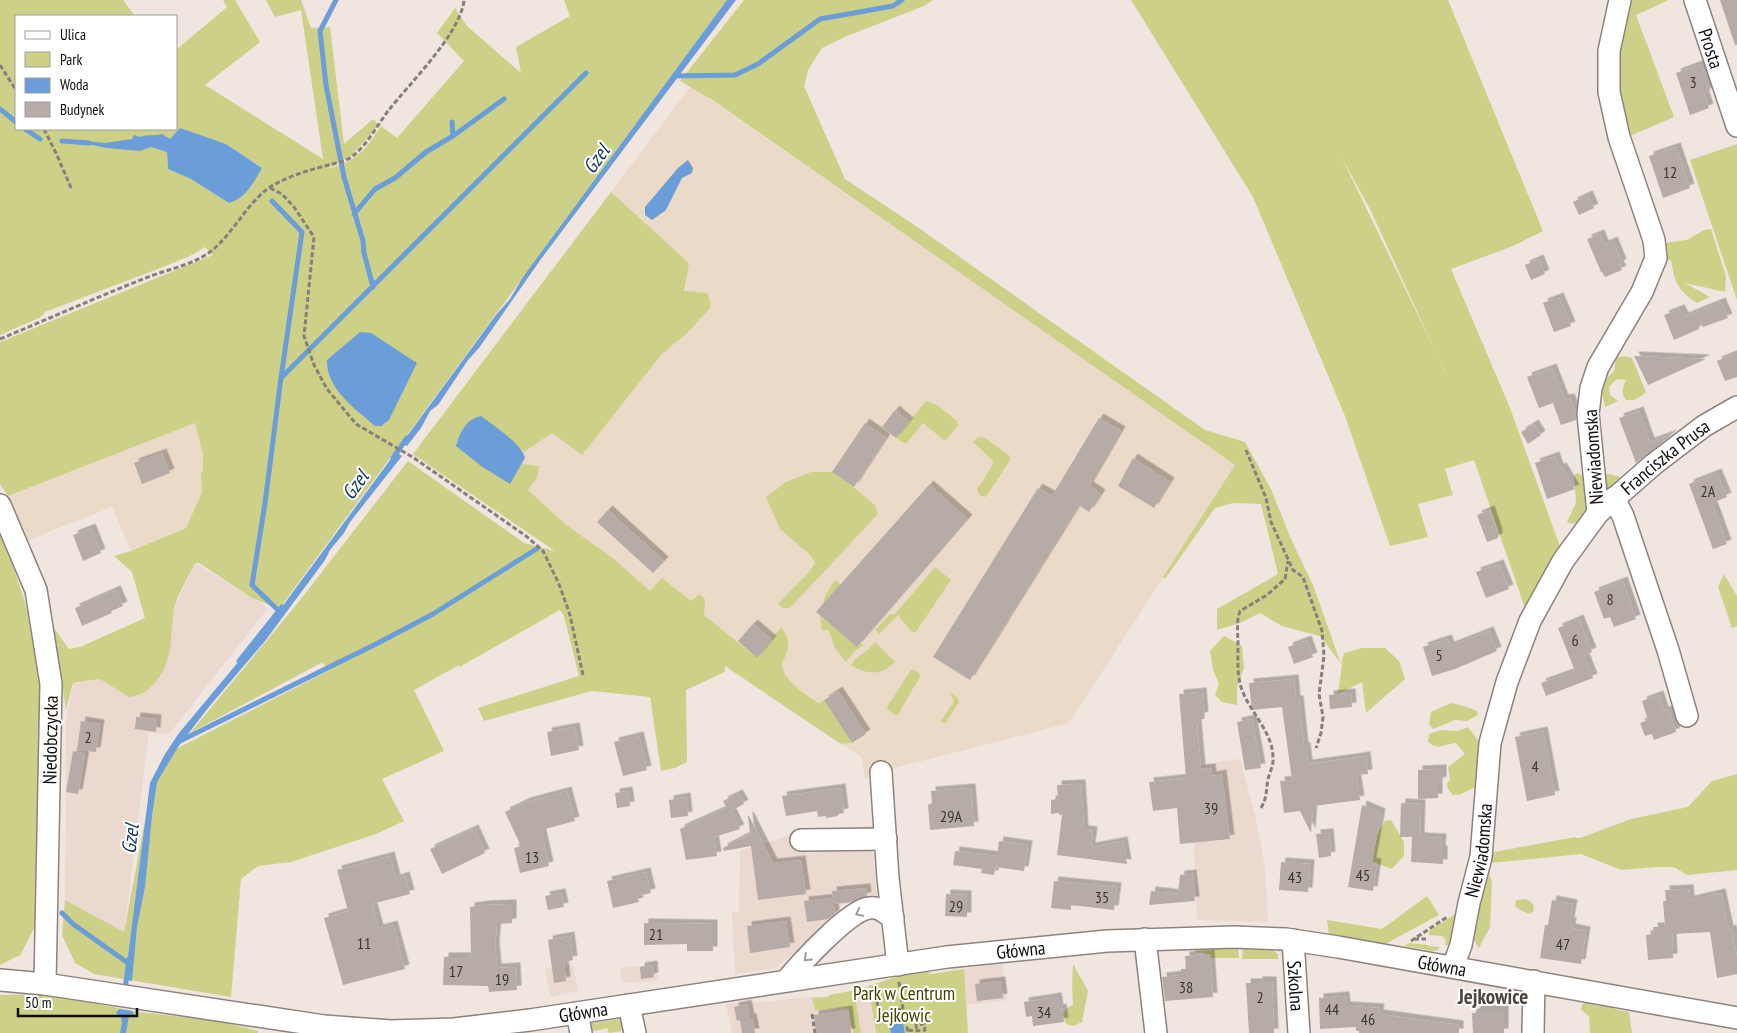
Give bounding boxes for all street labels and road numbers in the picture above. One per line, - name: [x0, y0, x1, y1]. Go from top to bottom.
- street label: Prosta: [1693, 25, 1729, 72]
- street label: Niewiadomska: [1578, 409, 1608, 505]
- street label: Franciszka Prusa: [1615, 413, 1714, 500]
- street label: Niedobczycka: [37, 695, 63, 785]
- street label: Niewiadomska: [1459, 802, 1497, 900]
- street label: Główna: [995, 935, 1046, 964]
- street label: Główna: [1416, 949, 1468, 982]
- street label: Szkolna: [1282, 960, 1310, 1012]
- street label: Główna: [557, 996, 609, 1027]

